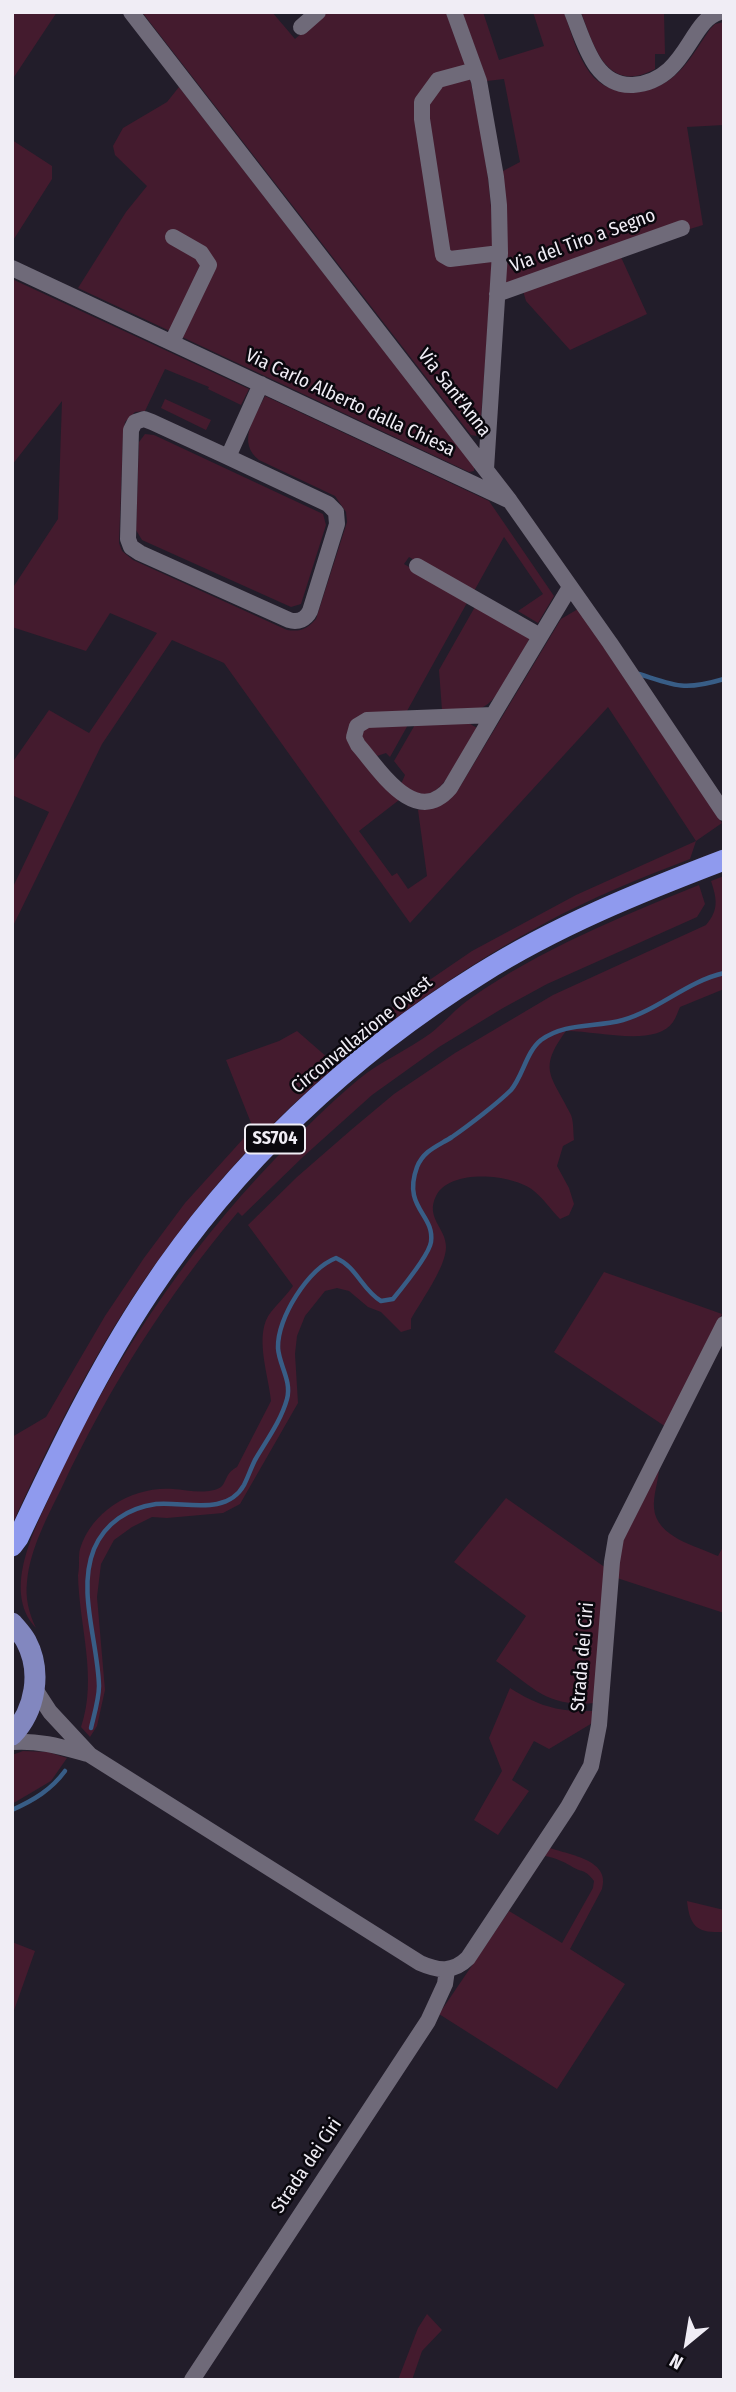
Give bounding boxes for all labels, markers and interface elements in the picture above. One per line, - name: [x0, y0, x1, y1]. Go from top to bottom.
- street label: Via del Tiro a Segno: [507, 204, 659, 278]
- street label: Via Carlo Alberto dalla Chiesa: [242, 344, 458, 462]
- street label: Via Sant'Anna: [413, 344, 495, 442]
- street label: Circonvallazione Ovest: [287, 971, 437, 1099]
- road number: SS704: [245, 1124, 305, 1154]
- street label: Strada dei Ciri: [567, 1601, 599, 1713]
- street label: Strada dei Ciri: [267, 2114, 347, 2218]
- north arrow: [652, 2308, 722, 2378]
- text: N: [666, 2349, 687, 2374]

